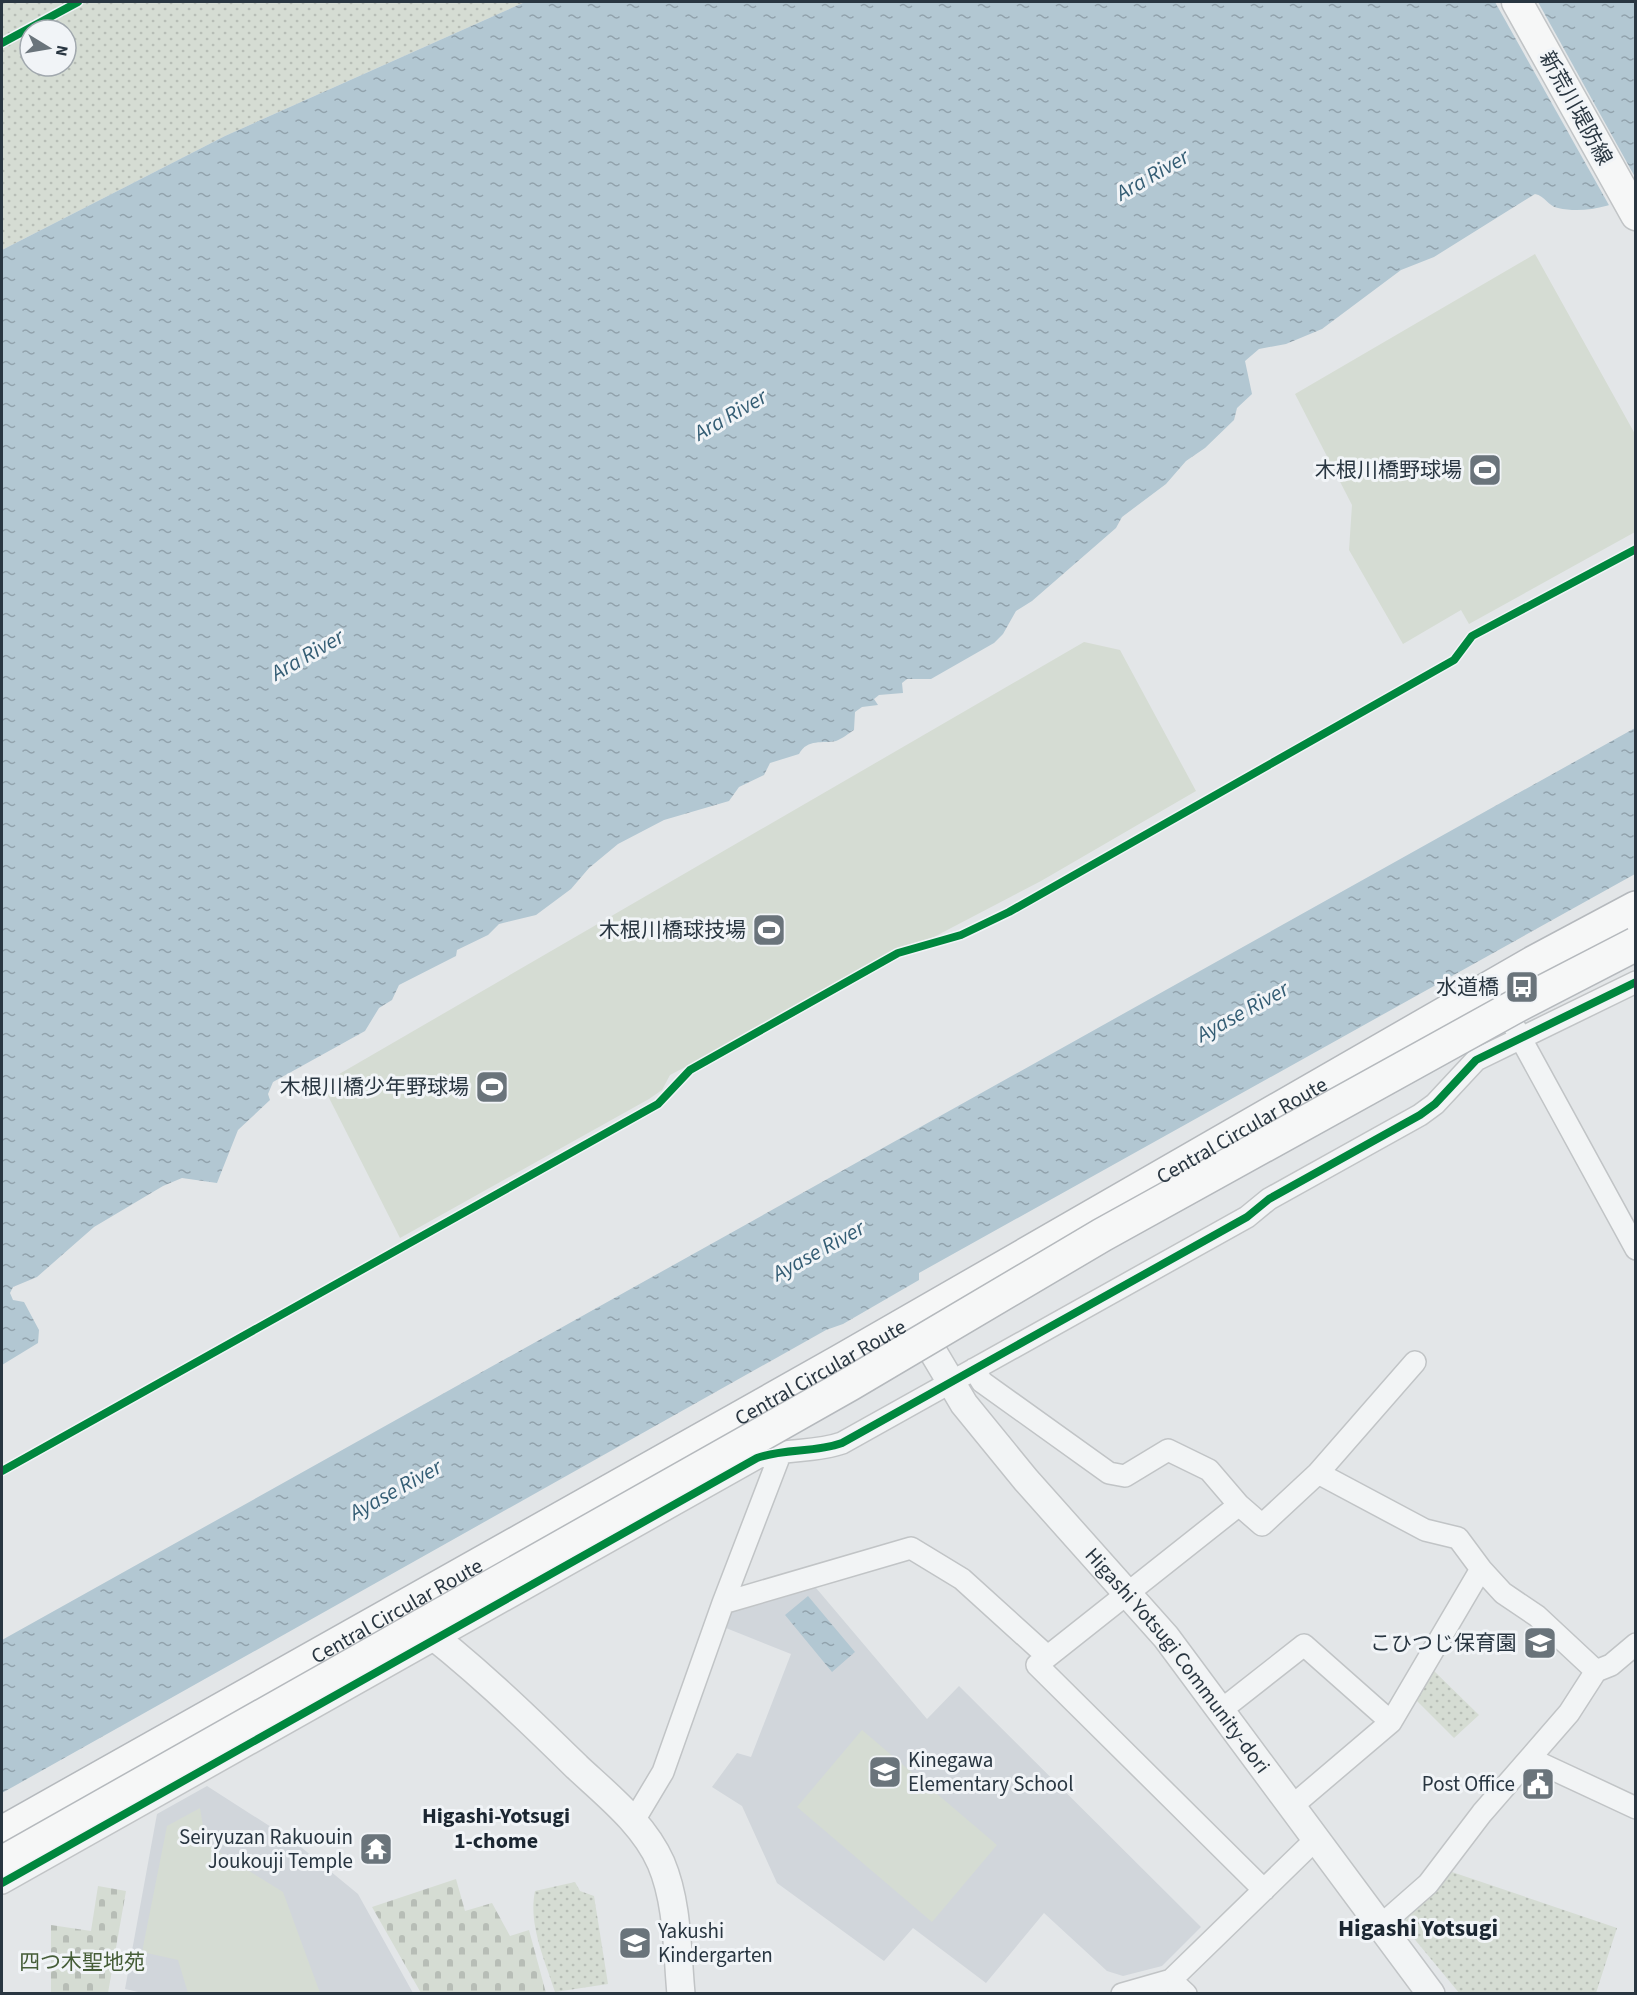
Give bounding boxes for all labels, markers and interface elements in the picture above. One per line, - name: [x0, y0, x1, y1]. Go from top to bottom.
- north arrow: [18, 18, 78, 78]
- text: N: [50, 43, 74, 58]
- street label: 新荒川堤防線: [1532, 46, 1620, 170]
- water label: Ara River: [1108, 140, 1196, 210]
- water label: Ara River: [686, 380, 774, 450]
- sports icon: 木根川橋野球場: [1467, 452, 1503, 488]
- place label: 木根川橋野球場: [1315, 455, 1462, 485]
- water label: Ara River: [263, 620, 351, 690]
- sports icon: 木根川橋球技場: [751, 912, 787, 948]
- place label: 木根川橋球技場: [599, 915, 746, 945]
- bus stop icon: 水道橋: [1504, 969, 1540, 1005]
- place label: 水道橋: [1436, 972, 1499, 1002]
- water label: Ayase River: [1189, 973, 1296, 1051]
- sports icon: 木根川橋少年野球場: [474, 1069, 510, 1105]
- street label: Central Circular Route: [1151, 1069, 1333, 1191]
- place label: 木根川橋少年野球場: [280, 1072, 469, 1102]
- water label: Ayase River: [765, 1212, 872, 1290]
- street label: Central Circular Route: [729, 1312, 911, 1433]
- water label: Ayase River: [342, 1451, 449, 1529]
- street label: Higashi Yotsugi Community-dori: [1078, 1541, 1277, 1780]
- street label: Central Circular Route: [306, 1551, 488, 1671]
- school or university icon: こひつじ保育園: [1522, 1625, 1558, 1661]
- place label: こひつじ保育園: [1370, 1628, 1517, 1658]
- place label: Kinegawa Elementary School: [908, 1745, 1074, 1799]
- school or university icon: Kinegawa Elementary School: [867, 1754, 903, 1790]
- public building icon: Post Office: [1520, 1766, 1556, 1802]
- place label: Post Office: [1422, 1769, 1515, 1799]
- district label: Higashi-Yotsugi 1-chome: [422, 1800, 570, 1857]
- place label: Seiryuzan Rakuouin Joukouji Temple: [179, 1822, 353, 1876]
- temple icon: Seiryuzan Rakuouin Joukouji Temple: [358, 1831, 394, 1867]
- district label: Higashi Yotsugi: [1338, 1911, 1498, 1946]
- place label: Yakushi Kindergarten: [657, 1916, 773, 1970]
- school or university icon: Yakushi Kindergarten: [617, 1925, 653, 1961]
- park label: 四つ木聖地苑: [19, 1947, 145, 1977]

